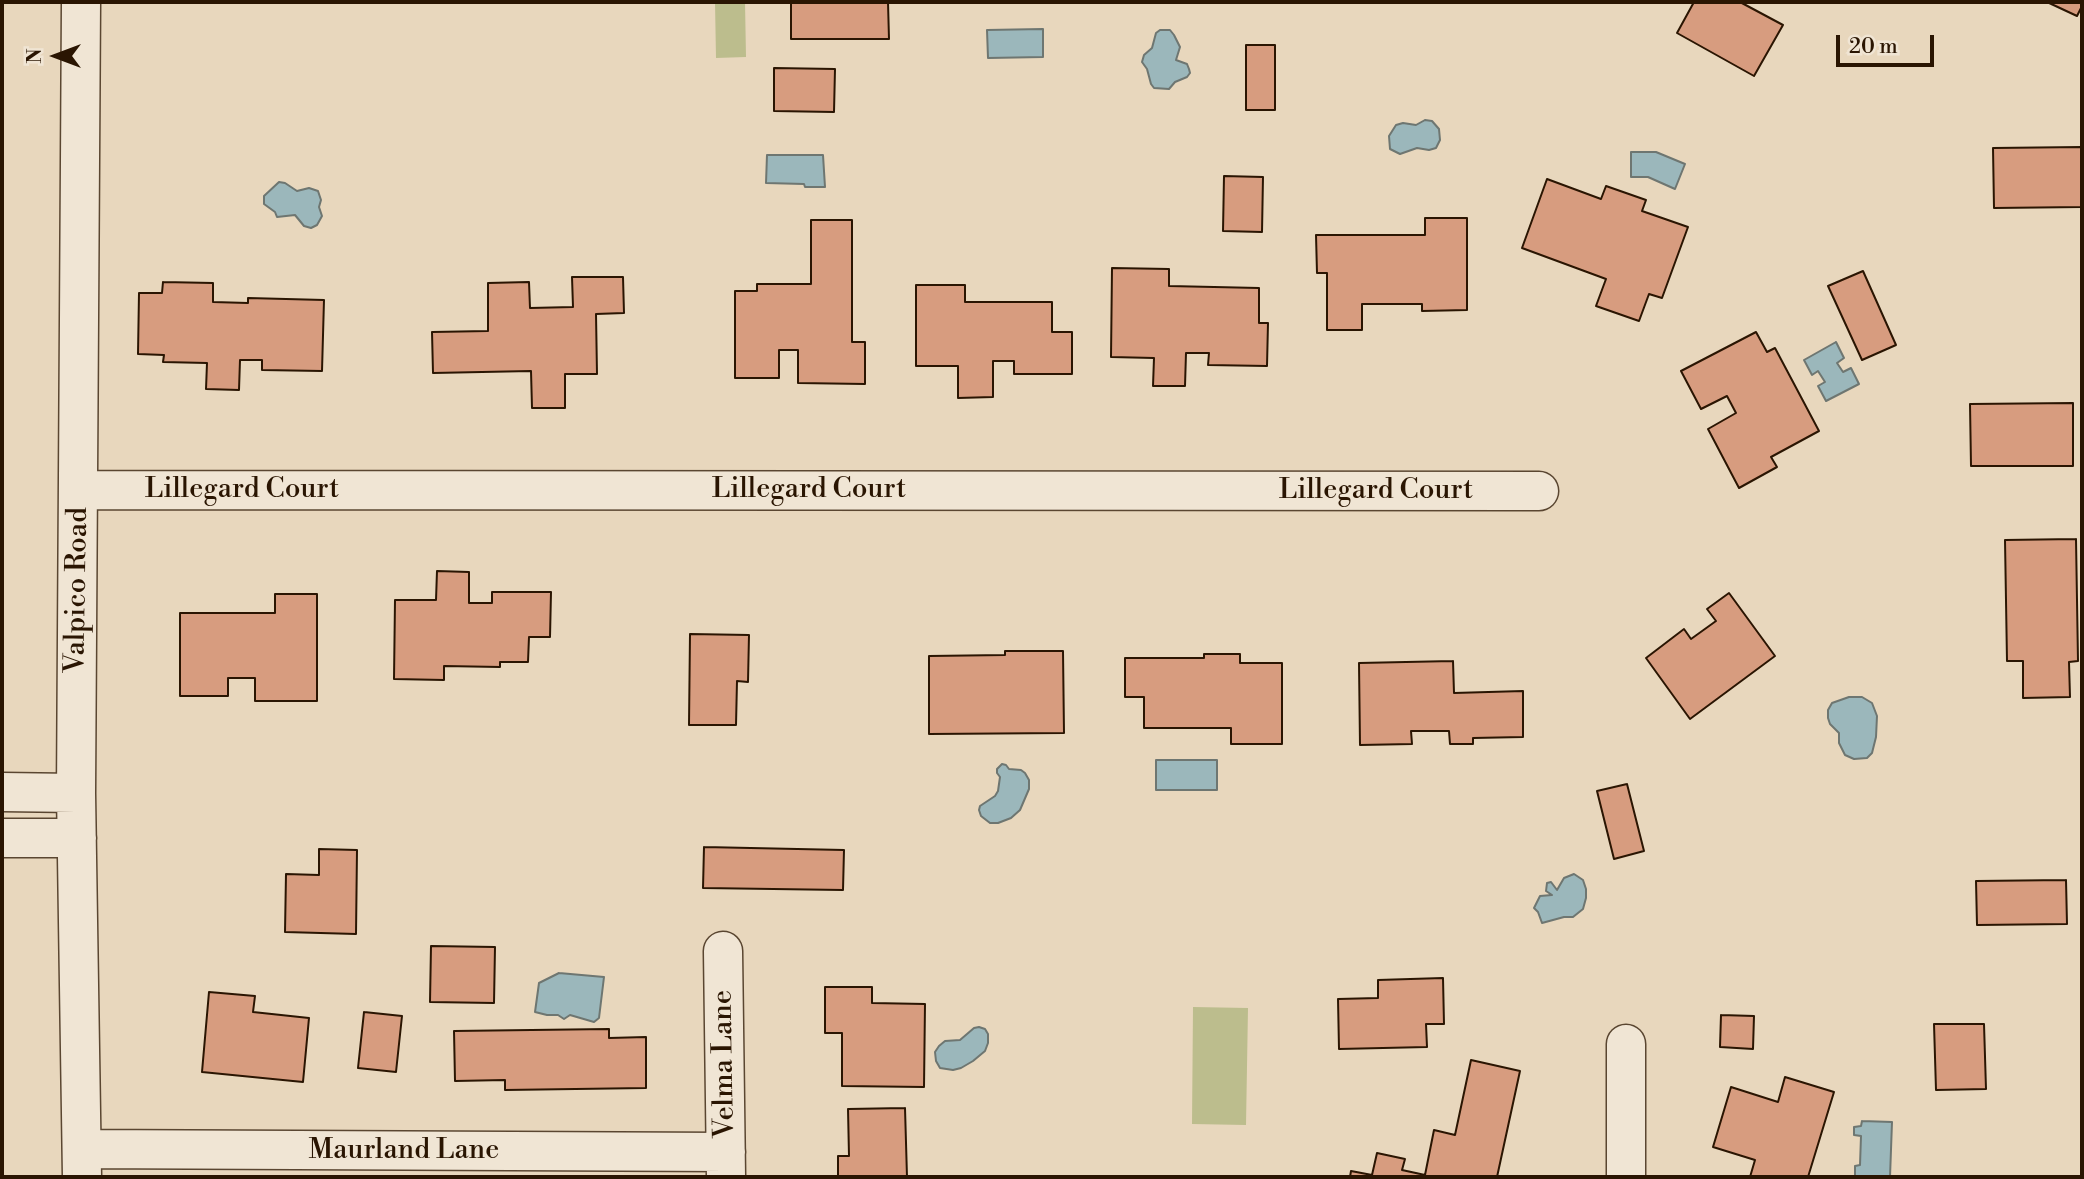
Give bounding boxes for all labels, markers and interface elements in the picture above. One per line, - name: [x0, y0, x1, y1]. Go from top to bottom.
- north arrow: [21, 21, 91, 91]
- scale bar: [1839, 21, 1937, 65]
- text: 20 m: [1849, 34, 1898, 60]
- text: N: [23, 48, 47, 64]
- street label: Lillegard Court: [145, 473, 339, 507]
- street label: Lillegard Court: [712, 473, 906, 507]
- street label: Lillegard Court: [1279, 474, 1473, 508]
- street label: Valpico Road: [60, 507, 96, 673]
- street label: Velma Lane: [707, 990, 743, 1138]
- street label: Maurland Lane: [309, 1134, 499, 1168]

